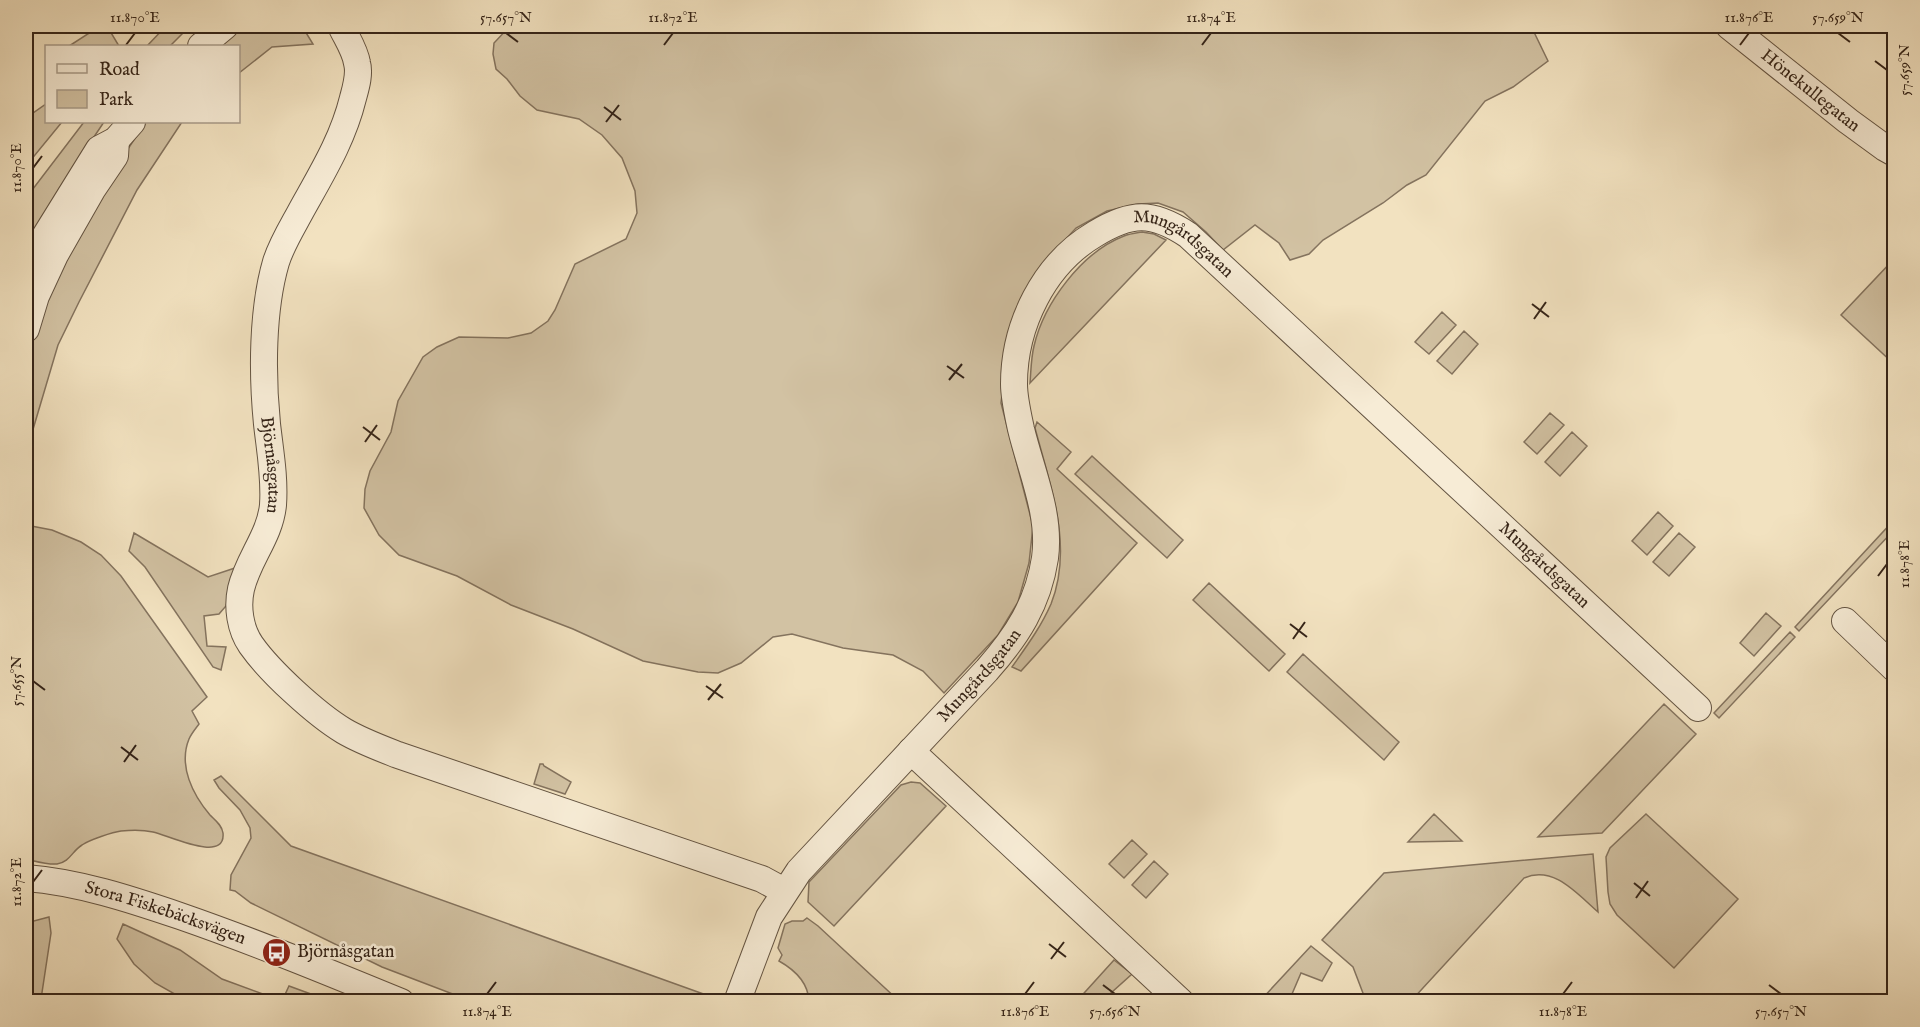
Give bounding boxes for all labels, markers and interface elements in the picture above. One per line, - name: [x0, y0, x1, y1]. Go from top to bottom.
- text: 11.870°E: [110, 8, 160, 27]
- text: 57.657°N: [480, 8, 532, 27]
- text: 11.872°E: [648, 8, 698, 27]
- text: 11.874°E: [1186, 8, 1236, 27]
- text: 11.876°E: [1725, 8, 1773, 27]
- text: 57.659°N: [1812, 8, 1864, 27]
- street label: Hönekullegatan: [1756, 44, 1865, 138]
- text: 57.659°N: [1895, 44, 1914, 96]
- legend: [45, 45, 240, 123]
- text: Road: [99, 59, 140, 82]
- text: Park: [99, 89, 134, 112]
- text: 11.870°E: [7, 143, 26, 193]
- street label: Mungårdsgatan: [1133, 206, 1239, 283]
- street label: Björnåsgatan: [255, 415, 285, 515]
- street label: Mungårdsgatan: [1494, 517, 1595, 614]
- text: 11.878°E: [1895, 540, 1914, 588]
- street label: Mungårdsgatan: [933, 624, 1027, 727]
- text: 57.655°N: [7, 656, 26, 706]
- text: 11.872°E: [7, 857, 26, 907]
- street label: Stora Fiskebäcksvägen: [82, 876, 249, 950]
- bus stop icon: Björnåsgatan: [260, 936, 292, 968]
- place label: Björnåsgatan: [297, 941, 395, 964]
- text: 11.874°E: [462, 1002, 512, 1021]
- text: 11.876°E: [1001, 1002, 1049, 1021]
- text: 57.656°N: [1089, 1002, 1141, 1021]
- text: 11.878°E: [1539, 1002, 1587, 1021]
- text: 57.657°N: [1755, 1002, 1807, 1021]

